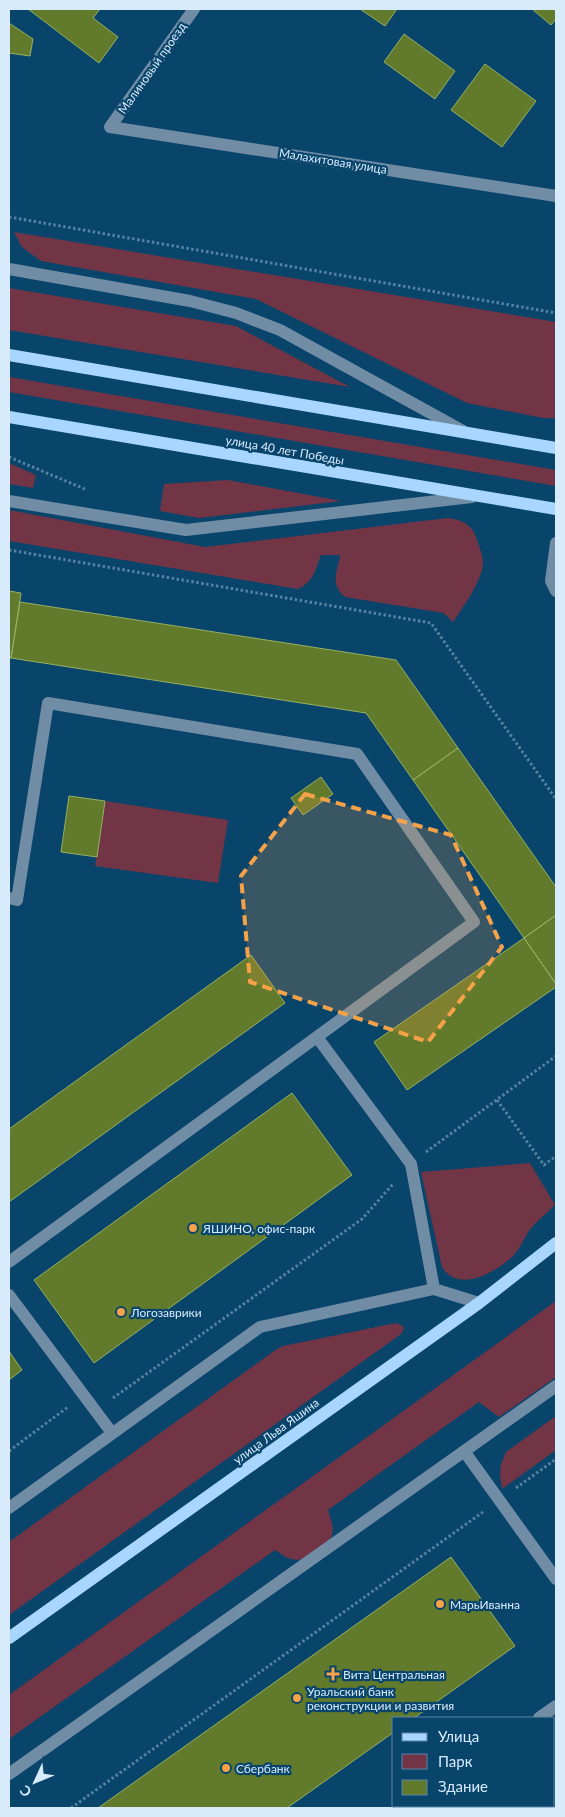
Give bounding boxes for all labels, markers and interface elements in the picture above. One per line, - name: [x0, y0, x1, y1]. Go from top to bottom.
- street label: Малиновый проезд: [115, 19, 190, 117]
- street label: Малахитовая улица: [278, 145, 388, 177]
- street label: улица 40 лет Победы: [225, 432, 345, 468]
- place label: ЯШИНО, офис-парк: [202, 1221, 316, 1236]
- marker: ЯШИНО, офис-парк: [187, 1222, 199, 1234]
- place label: Логозаврики: [130, 1305, 202, 1320]
- marker: Логозаврики: [115, 1306, 127, 1318]
- street label: улица Льва Яшина: [230, 1395, 322, 1467]
- place label: МарьИванна: [450, 1597, 520, 1612]
- marker: МарьИванна: [434, 1598, 446, 1610]
- place label: Вита Центральная: [343, 1667, 445, 1682]
- marker: Вита Центральная: [327, 1668, 339, 1680]
- place label: Уральский банк реконструкции и развития: [307, 1684, 454, 1713]
- marker: Уральский банк реконструкции и развития: [291, 1692, 303, 1704]
- legend: [392, 1717, 555, 1807]
- text: Улица: [438, 1727, 479, 1745]
- text: Парк: [438, 1752, 473, 1770]
- north arrow: [10, 1757, 60, 1807]
- place label: Сбербанк: [236, 1761, 291, 1776]
- marker: Сбербанк: [220, 1762, 232, 1774]
- text: Здание: [438, 1777, 488, 1795]
- text: С: [15, 1782, 35, 1801]

